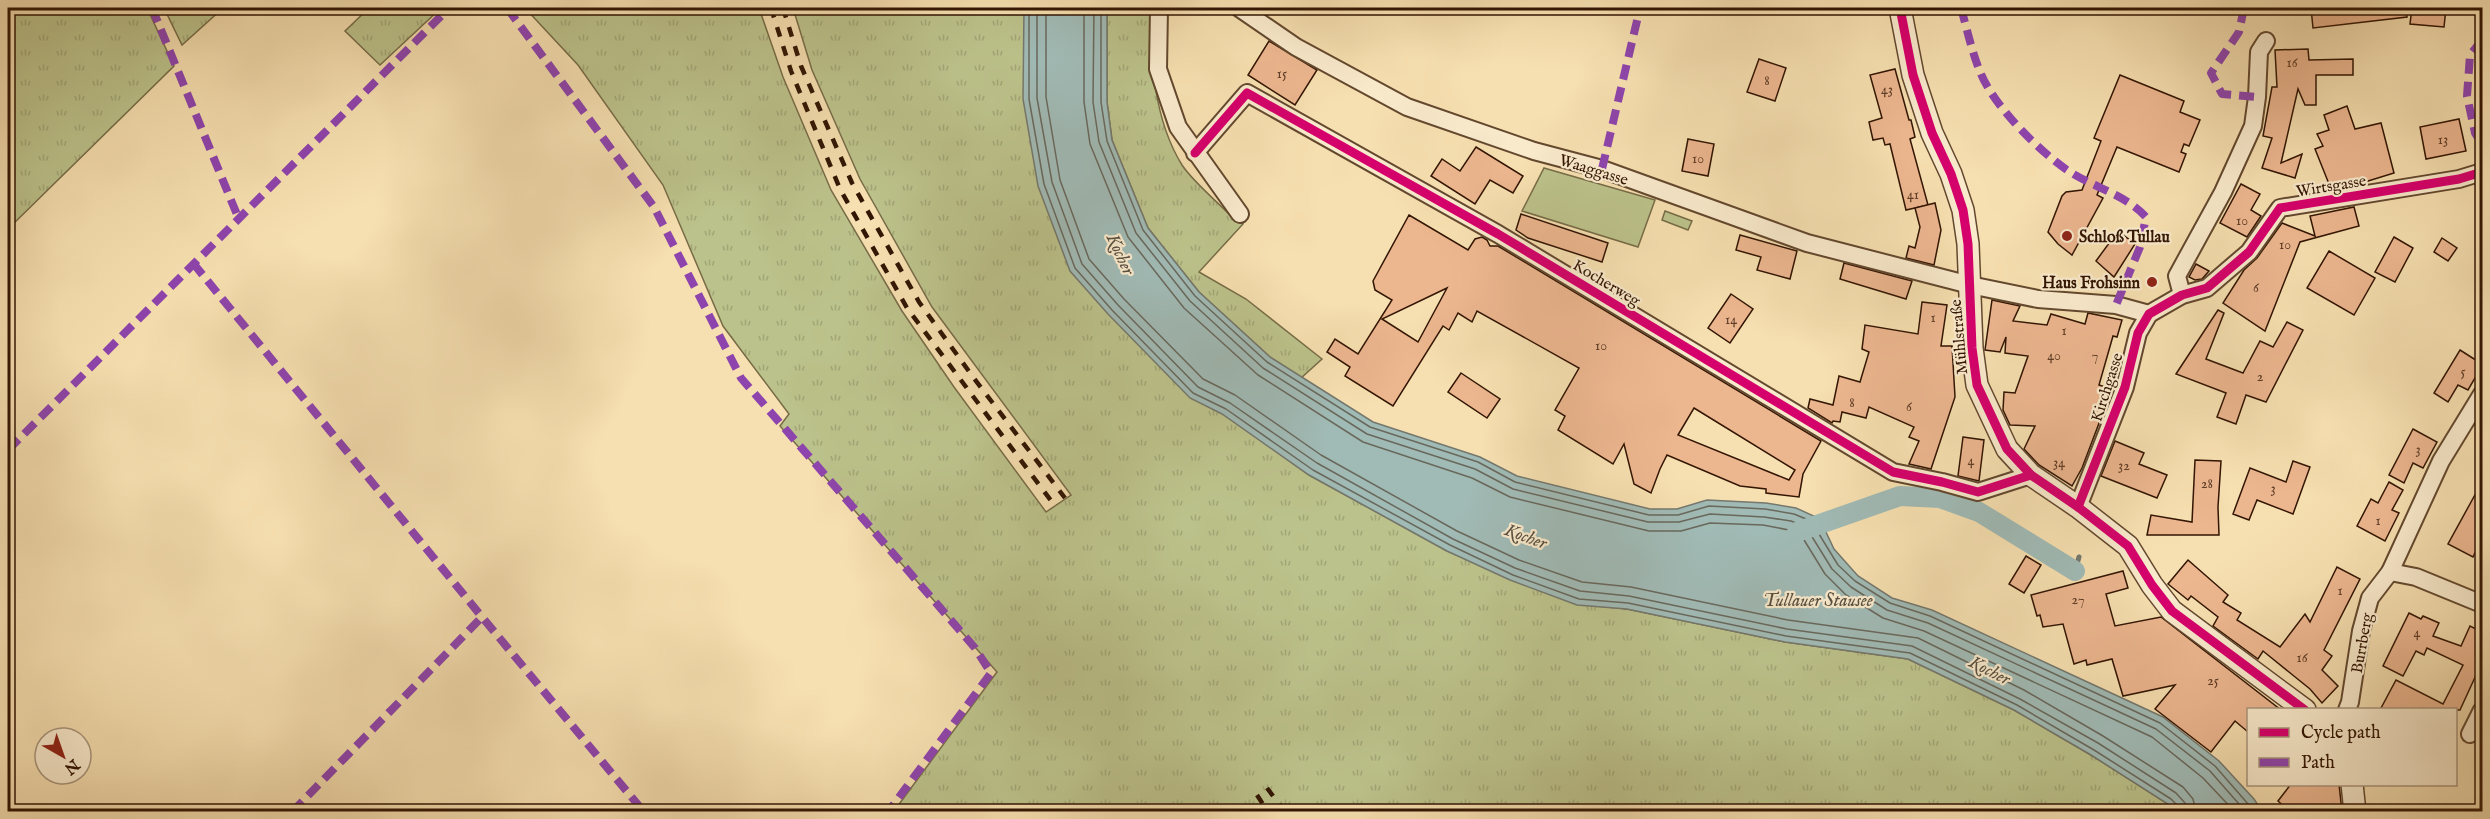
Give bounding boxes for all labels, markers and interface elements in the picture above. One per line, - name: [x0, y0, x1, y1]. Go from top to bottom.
- house number: 16: [2286, 54, 2299, 72]
- house number: 15: [1277, 65, 1287, 83]
- house number: 8: [1764, 72, 1770, 90]
- house number: 43: [1881, 81, 1893, 99]
- house number: 13: [2438, 131, 2448, 149]
- house number: 10: [1692, 150, 1704, 168]
- street label: Waaggasse: [1557, 151, 1630, 191]
- street label: Wirtsgasse: [2295, 172, 2368, 202]
- house number: 41: [1907, 186, 1919, 204]
- house number: 10: [2236, 212, 2248, 230]
- place label: Schloß Tullau: [2079, 228, 2170, 248]
- water label: Kocher: [1100, 229, 1140, 280]
- marker: Schloß Tullau: [2060, 229, 2074, 243]
- house number: 10: [2279, 236, 2291, 254]
- street label: Kocherweg: [1569, 256, 1644, 312]
- place label: Haus Frohsinn: [2042, 274, 2140, 294]
- marker: Haus Frohsinn: [2145, 275, 2159, 289]
- house number: 6: [2253, 279, 2260, 297]
- street label: Mühlstraße: [1947, 298, 1973, 375]
- house number: 1: [1930, 309, 1936, 327]
- house number: 14: [1725, 311, 1737, 329]
- house number: 1: [2061, 322, 2067, 340]
- house number: 10: [1595, 337, 1607, 355]
- house number: 40: [2047, 347, 2061, 365]
- house number: 7: [2092, 347, 2098, 365]
- street label: Kirchgasse: [2087, 351, 2128, 425]
- house number: 5: [2460, 363, 2466, 381]
- house number: 2: [2257, 368, 2264, 386]
- house number: 8: [1849, 394, 1855, 412]
- house number: 6: [1906, 398, 1913, 416]
- house number: 3: [2415, 441, 2421, 459]
- house number: 4: [1968, 452, 1975, 470]
- house number: 34: [2053, 454, 2065, 472]
- house number: 32: [2118, 457, 2130, 475]
- house number: 28: [2201, 475, 2213, 493]
- house number: 3: [2270, 480, 2276, 498]
- house number: 1: [2375, 512, 2381, 530]
- water label: Kocher: [1500, 519, 1551, 556]
- house number: 1: [2337, 582, 2343, 600]
- water label: Tullauer Stausee: [1763, 590, 1873, 613]
- house number: 27: [2072, 591, 2084, 609]
- street label: Burrberg: [2348, 611, 2378, 675]
- house number: 4: [2414, 624, 2421, 642]
- house number: 16: [2296, 649, 2309, 667]
- water label: Kocher: [1964, 651, 2015, 692]
- house number: 25: [2207, 672, 2219, 690]
- legend: [2247, 708, 2457, 786]
- text: Cycle path: [2301, 722, 2381, 745]
- north arrow: [33, 726, 93, 786]
- text: Path: [2301, 752, 2335, 775]
- text: N: [60, 753, 84, 778]

